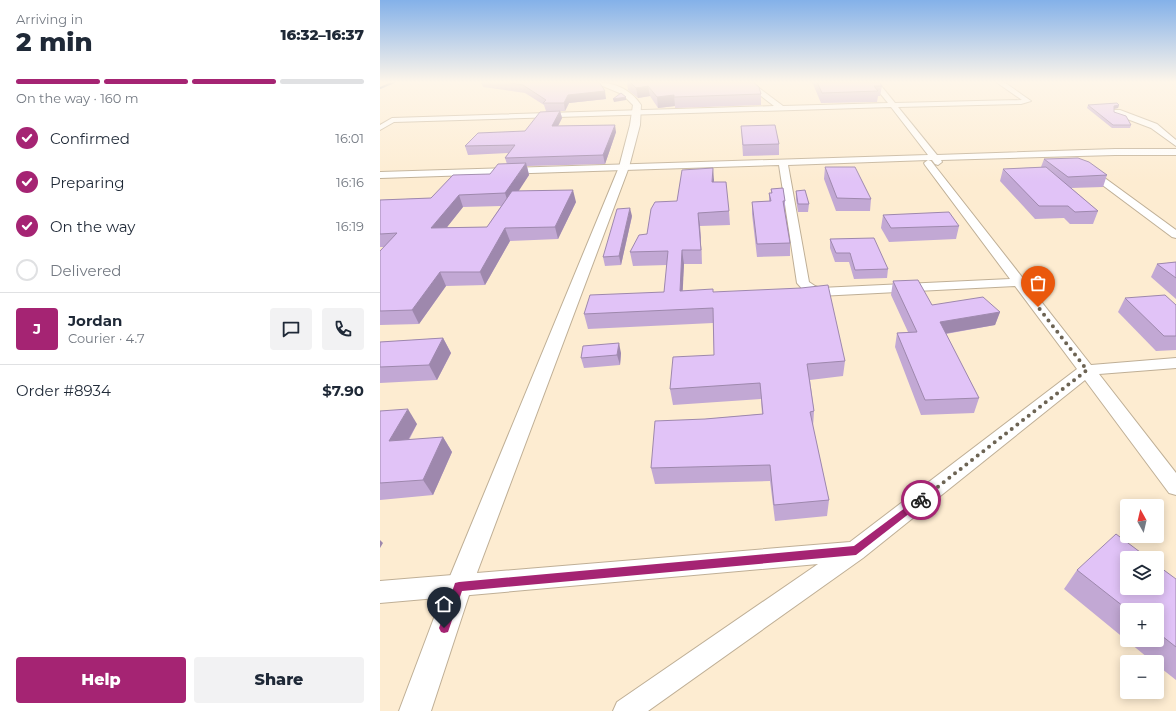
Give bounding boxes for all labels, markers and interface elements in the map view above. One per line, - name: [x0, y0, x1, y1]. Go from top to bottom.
- text: Arriving in: [16, 11, 83, 27]
- text: 16:32–16:37: [280, 25, 364, 44]
- text: 2 min: [16, 26, 93, 58]
- text: On the way · 160 m: [16, 90, 139, 106]
- icon: check: [16, 127, 38, 149]
- text: Confirmed: [50, 129, 130, 148]
- text: 16:01: [335, 130, 364, 146]
- icon: check: [16, 171, 38, 193]
- text: Preparing: [50, 173, 125, 192]
- text: 16:16: [336, 174, 364, 190]
- icon: check: [16, 215, 38, 237]
- text: On the way: [50, 217, 135, 236]
- text: 16:19: [336, 218, 364, 234]
- text: Delivered: [50, 261, 122, 280]
- pin: [1021, 266, 1055, 307]
- icon: bag: [1027, 272, 1049, 294]
- button: chat: [270, 308, 312, 350]
- button: phone: [322, 308, 364, 350]
- text: Jordan: [68, 311, 122, 330]
- text: J: [33, 319, 41, 338]
- text: Courier · 4.7: [68, 330, 145, 346]
- text: Order #8934: [16, 381, 111, 400]
- text: $7.90: [322, 381, 364, 400]
- courier: [901, 480, 941, 520]
- icon: bike: [910, 489, 932, 511]
- north arrow: [1120, 499, 1164, 543]
- map controls: [1120, 499, 1164, 699]
- button: layers: [1120, 551, 1164, 595]
- pin: [427, 587, 461, 628]
- icon: home: [433, 593, 455, 615]
- button: +: [1120, 603, 1164, 647]
- button: −: [1120, 655, 1164, 699]
- button: Help: [16, 657, 186, 703]
- button: Share: [194, 657, 364, 703]

